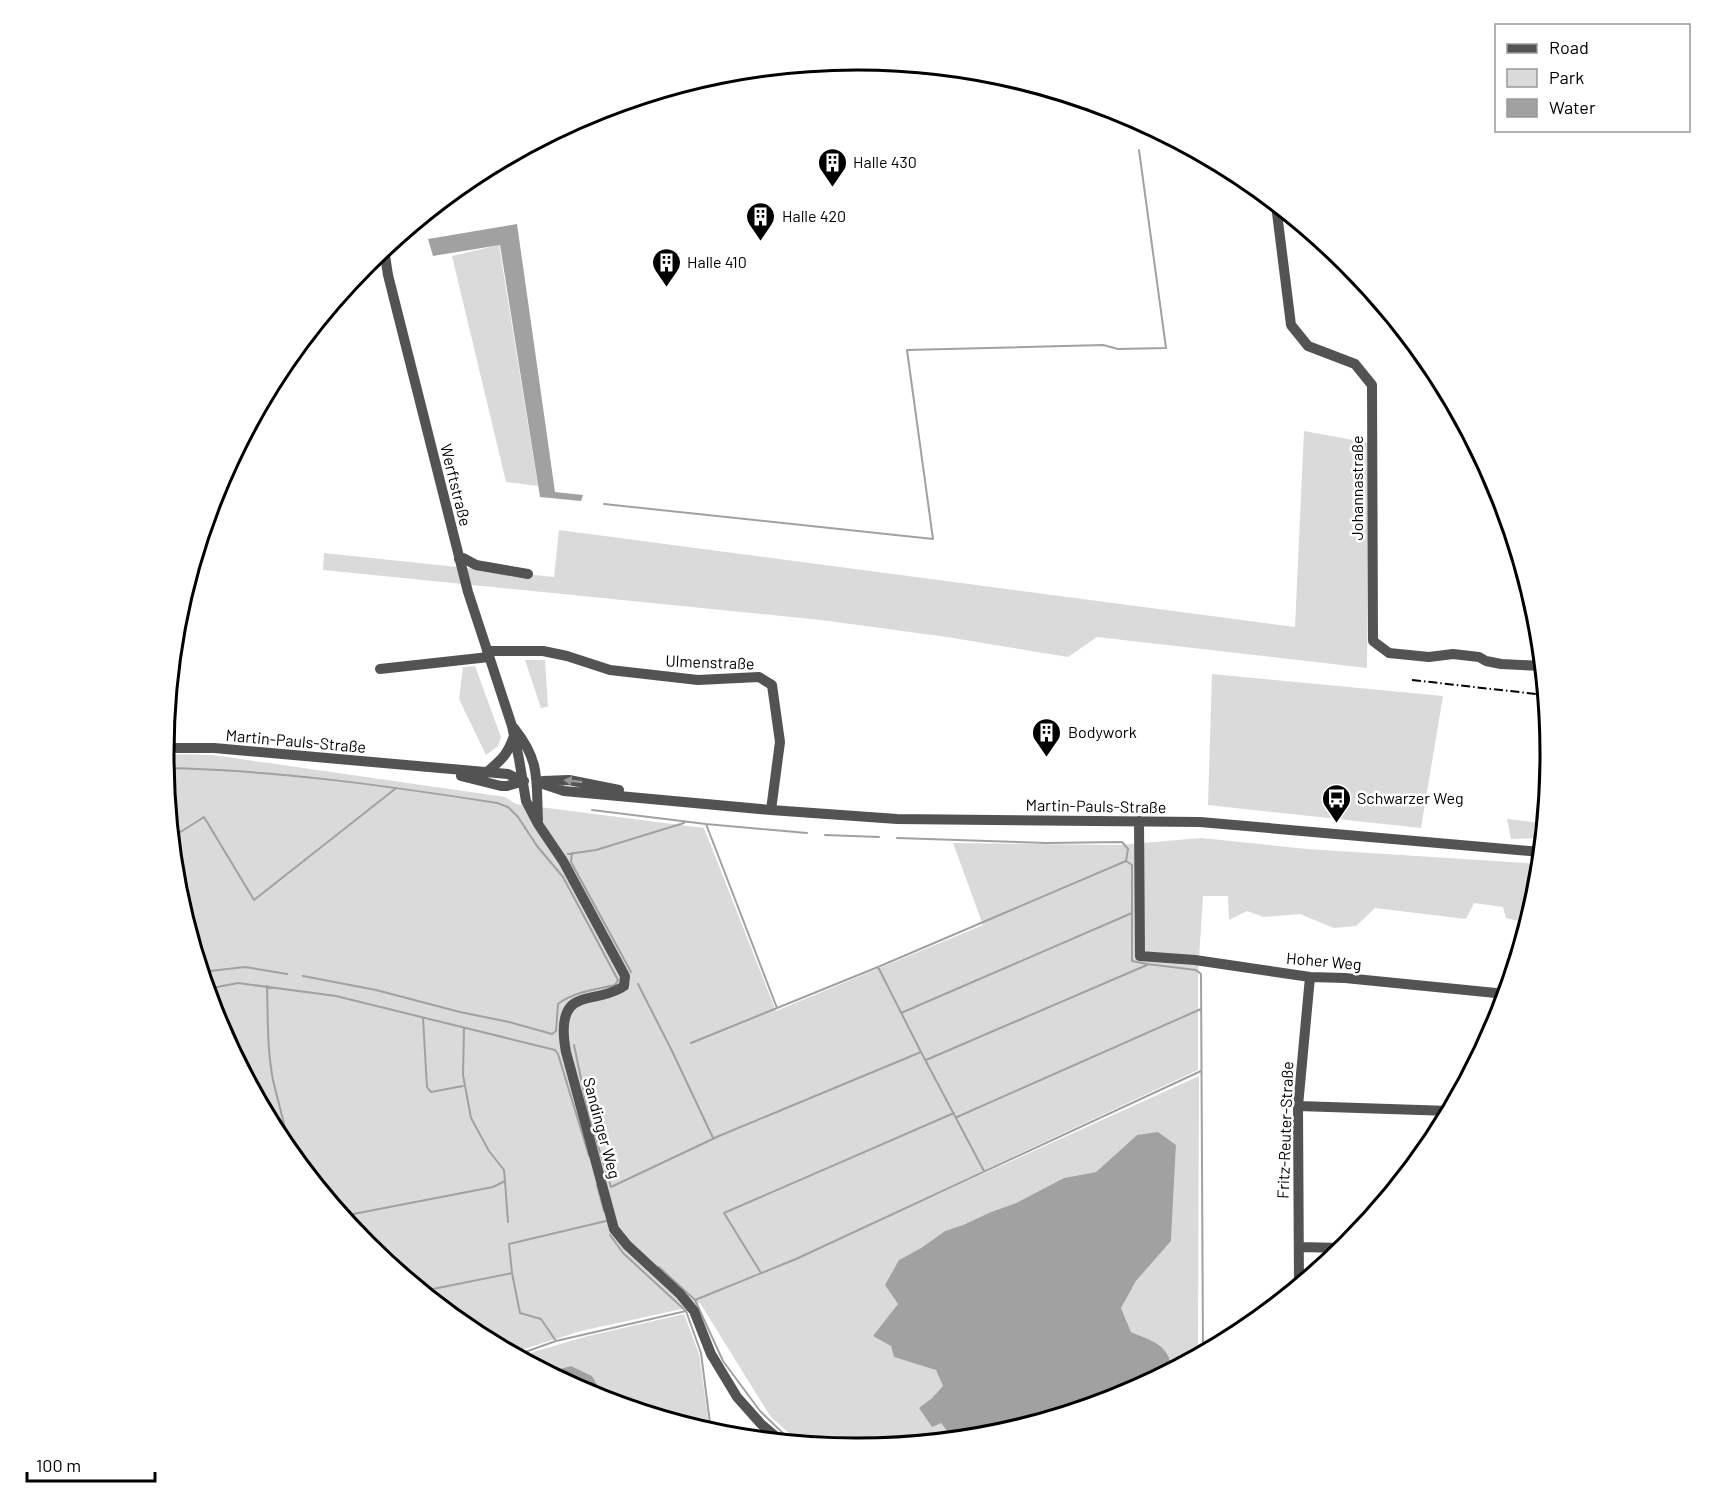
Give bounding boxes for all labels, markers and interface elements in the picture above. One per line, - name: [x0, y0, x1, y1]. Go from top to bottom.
- legend: [1495, 24, 1690, 132]
- text: Road: [1549, 36, 1589, 58]
- text: Park: [1549, 66, 1584, 88]
- text: Water: [1549, 96, 1596, 118]
- building icon: Halle 430: [816, 146, 848, 188]
- place label: Halle 430: [853, 152, 917, 171]
- building icon: Halle 420: [745, 200, 777, 242]
- place label: Halle 420: [782, 206, 846, 225]
- building icon: Halle 410: [650, 246, 682, 288]
- place label: Halle 410: [687, 252, 747, 271]
- street label: Johannastraße: [1347, 435, 1366, 541]
- street label: Werftstraße: [437, 442, 476, 528]
- street label: Ulmenstraße: [665, 650, 755, 673]
- building icon: Bodywork: [1031, 716, 1063, 758]
- place label: Bodywork: [1068, 722, 1137, 741]
- street label: Martin-Pauls-Straße: [225, 725, 367, 756]
- one-way arrow: [564, 776, 583, 786]
- bus stop icon: Schwarzer Weg: [1320, 782, 1352, 824]
- place label: Schwarzer Weg: [1357, 788, 1464, 807]
- street label: Martin-Pauls-Straße: [1025, 795, 1167, 816]
- street label: Hoher Weg: [1286, 948, 1363, 973]
- street label: Fritz-Reuter-Straße: [1273, 1061, 1296, 1199]
- street label: Sandinger Weg: [580, 1075, 625, 1181]
- scale bar: [27, 1445, 154, 1483]
- text: 100 m: [36, 1454, 81, 1476]

